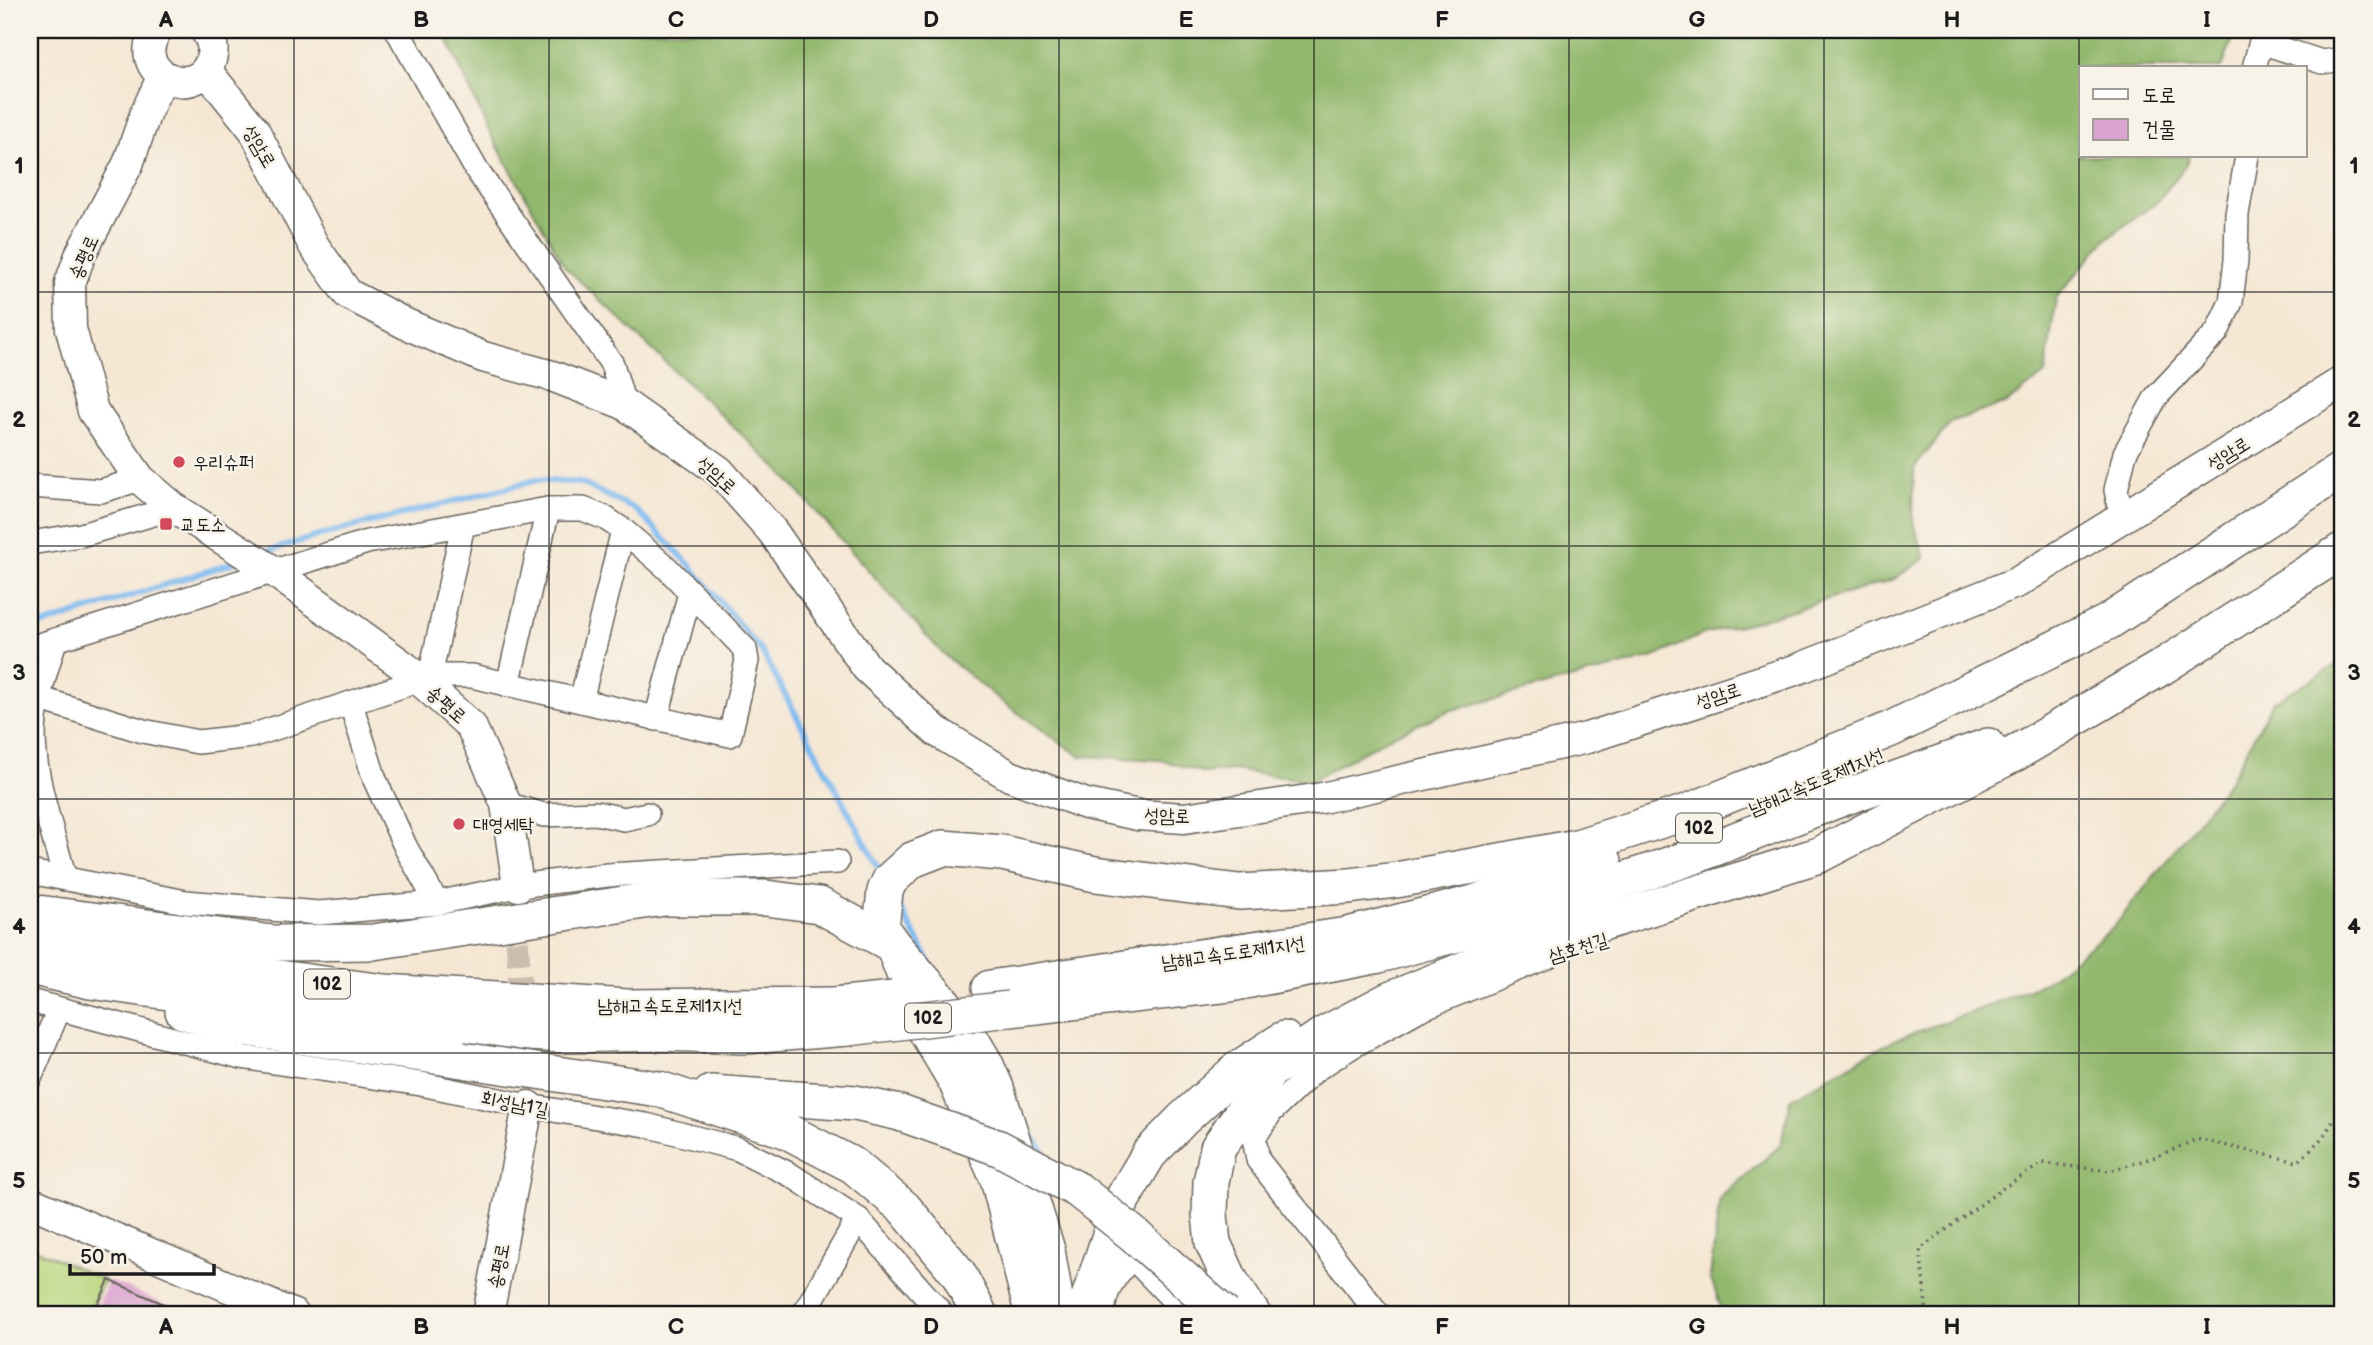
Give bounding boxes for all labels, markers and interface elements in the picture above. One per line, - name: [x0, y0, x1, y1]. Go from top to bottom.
- text: A: [158, 6, 174, 34]
- text: B: [413, 6, 429, 34]
- text: C: [668, 6, 684, 34]
- text: D: [923, 6, 939, 34]
- text: E: [1179, 6, 1194, 34]
- text: F: [1435, 6, 1449, 34]
- text: G: [1689, 6, 1706, 34]
- text: H: [1943, 6, 1961, 34]
- text: I: [2203, 6, 2211, 34]
- legend: [2079, 66, 2306, 158]
- text: 도로: [2142, 83, 2176, 108]
- text: 건물: [2142, 117, 2176, 142]
- street label: 성암로: [237, 121, 280, 172]
- text: 1: [14, 152, 24, 180]
- text: 1: [2349, 152, 2359, 180]
- street label: 송평로: [65, 232, 104, 283]
- text: 2: [12, 406, 26, 434]
- text: 2: [2347, 406, 2361, 434]
- street label: 성암로: [2203, 432, 2254, 476]
- place label: 우리슈퍼: [193, 452, 254, 475]
- street label: 성암로: [691, 452, 741, 500]
- marker: 우리슈퍼: [171, 454, 187, 470]
- place label: 교도소: [180, 514, 226, 537]
- marker: 교도소: [158, 516, 174, 532]
- text: 3: [12, 659, 26, 687]
- text: 3: [2347, 659, 2361, 687]
- street label: 성암로: [1693, 678, 1744, 714]
- street label: 송평로: [421, 681, 471, 729]
- street label: 남해고속도로제1지선: [1745, 743, 1888, 821]
- street label: 성암로: [1144, 805, 1190, 828]
- place label: 대영세탁: [473, 814, 535, 837]
- road number: 102: [1676, 814, 1722, 842]
- marker: 대영세탁: [451, 816, 467, 832]
- text: 4: [12, 913, 26, 941]
- text: 4: [2347, 913, 2361, 941]
- street label: 삼호천길: [1546, 928, 1611, 968]
- street label: 남해고속도로제1지선: [1160, 932, 1307, 975]
- road number: 102: [304, 970, 350, 999]
- street label: 남해고속도로제1지선: [598, 995, 742, 1018]
- road number: 102: [905, 1003, 951, 1032]
- street label: 회성남1길: [479, 1087, 551, 1122]
- text: 5: [12, 1167, 26, 1195]
- text: 5: [2347, 1167, 2361, 1195]
- scale bar: [70, 1233, 214, 1277]
- street label: 송평로: [484, 1242, 515, 1291]
- text: 50 m: [80, 1245, 127, 1270]
- text: A: [158, 1313, 174, 1341]
- text: B: [413, 1313, 429, 1341]
- text: C: [668, 1313, 684, 1341]
- text: D: [923, 1313, 939, 1341]
- text: E: [1179, 1313, 1194, 1341]
- text: F: [1435, 1313, 1449, 1341]
- text: G: [1689, 1313, 1706, 1341]
- text: H: [1943, 1313, 1961, 1341]
- text: I: [2203, 1313, 2211, 1341]

